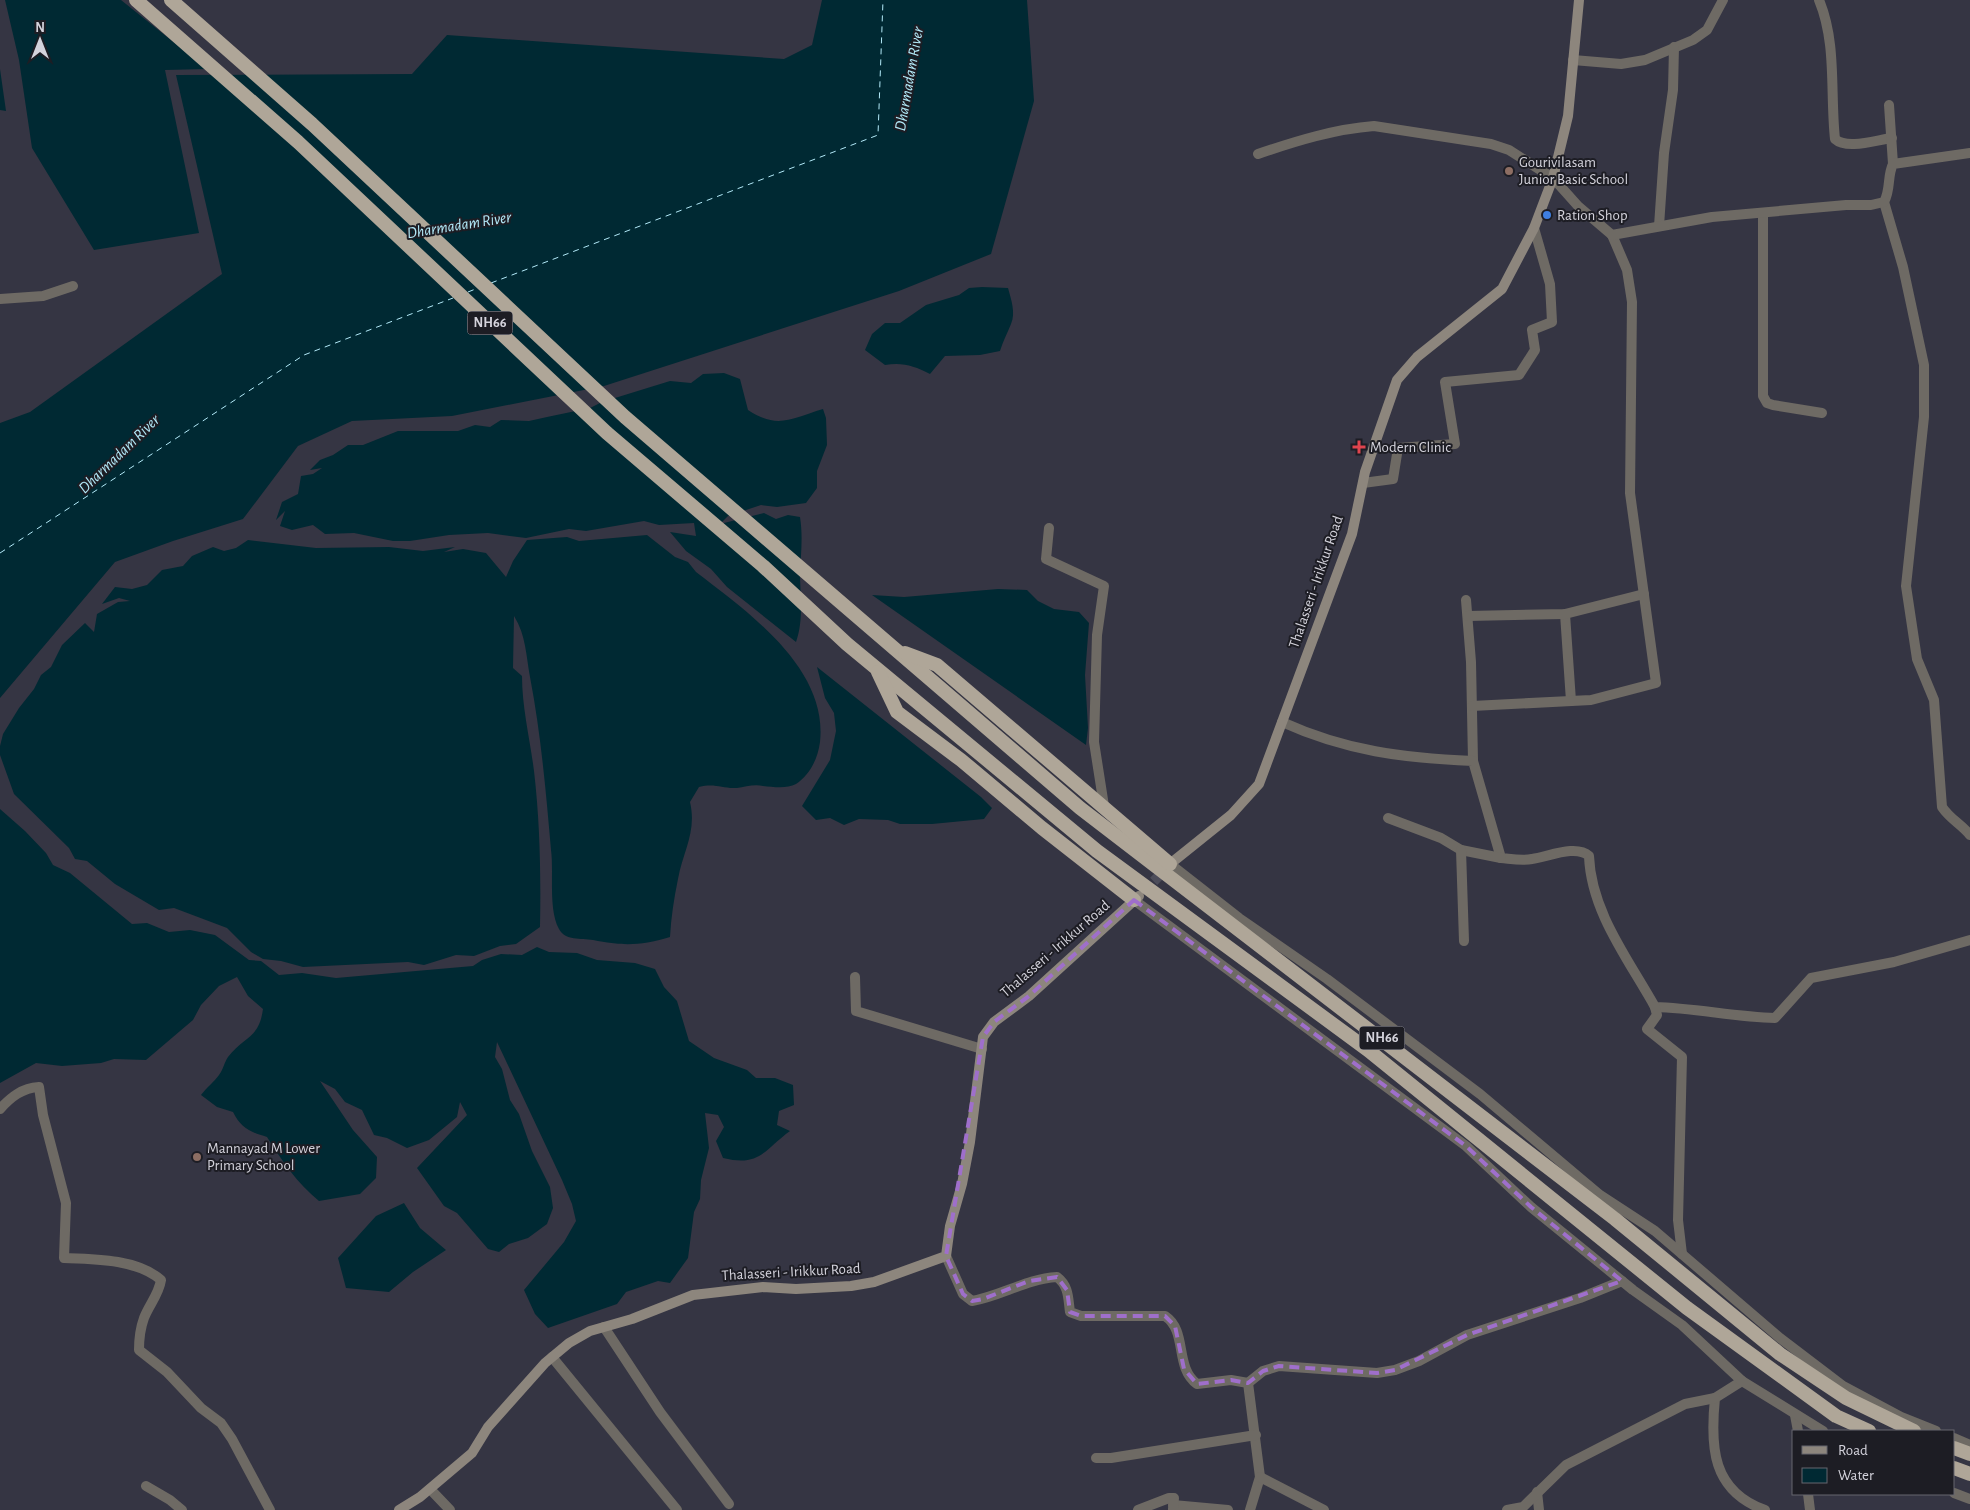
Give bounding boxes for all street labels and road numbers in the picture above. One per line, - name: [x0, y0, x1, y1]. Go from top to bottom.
- road number: NH66: [468, 312, 512, 334]
- street label: Thalasseri - Irikkur Road: [1286, 513, 1346, 650]
- street label: Thalasseri - Irikkur Road: [998, 897, 1113, 1000]
- road number: NH66: [1360, 1026, 1404, 1050]
- street label: Thalasseri - Irikkur Road: [721, 1261, 861, 1283]

